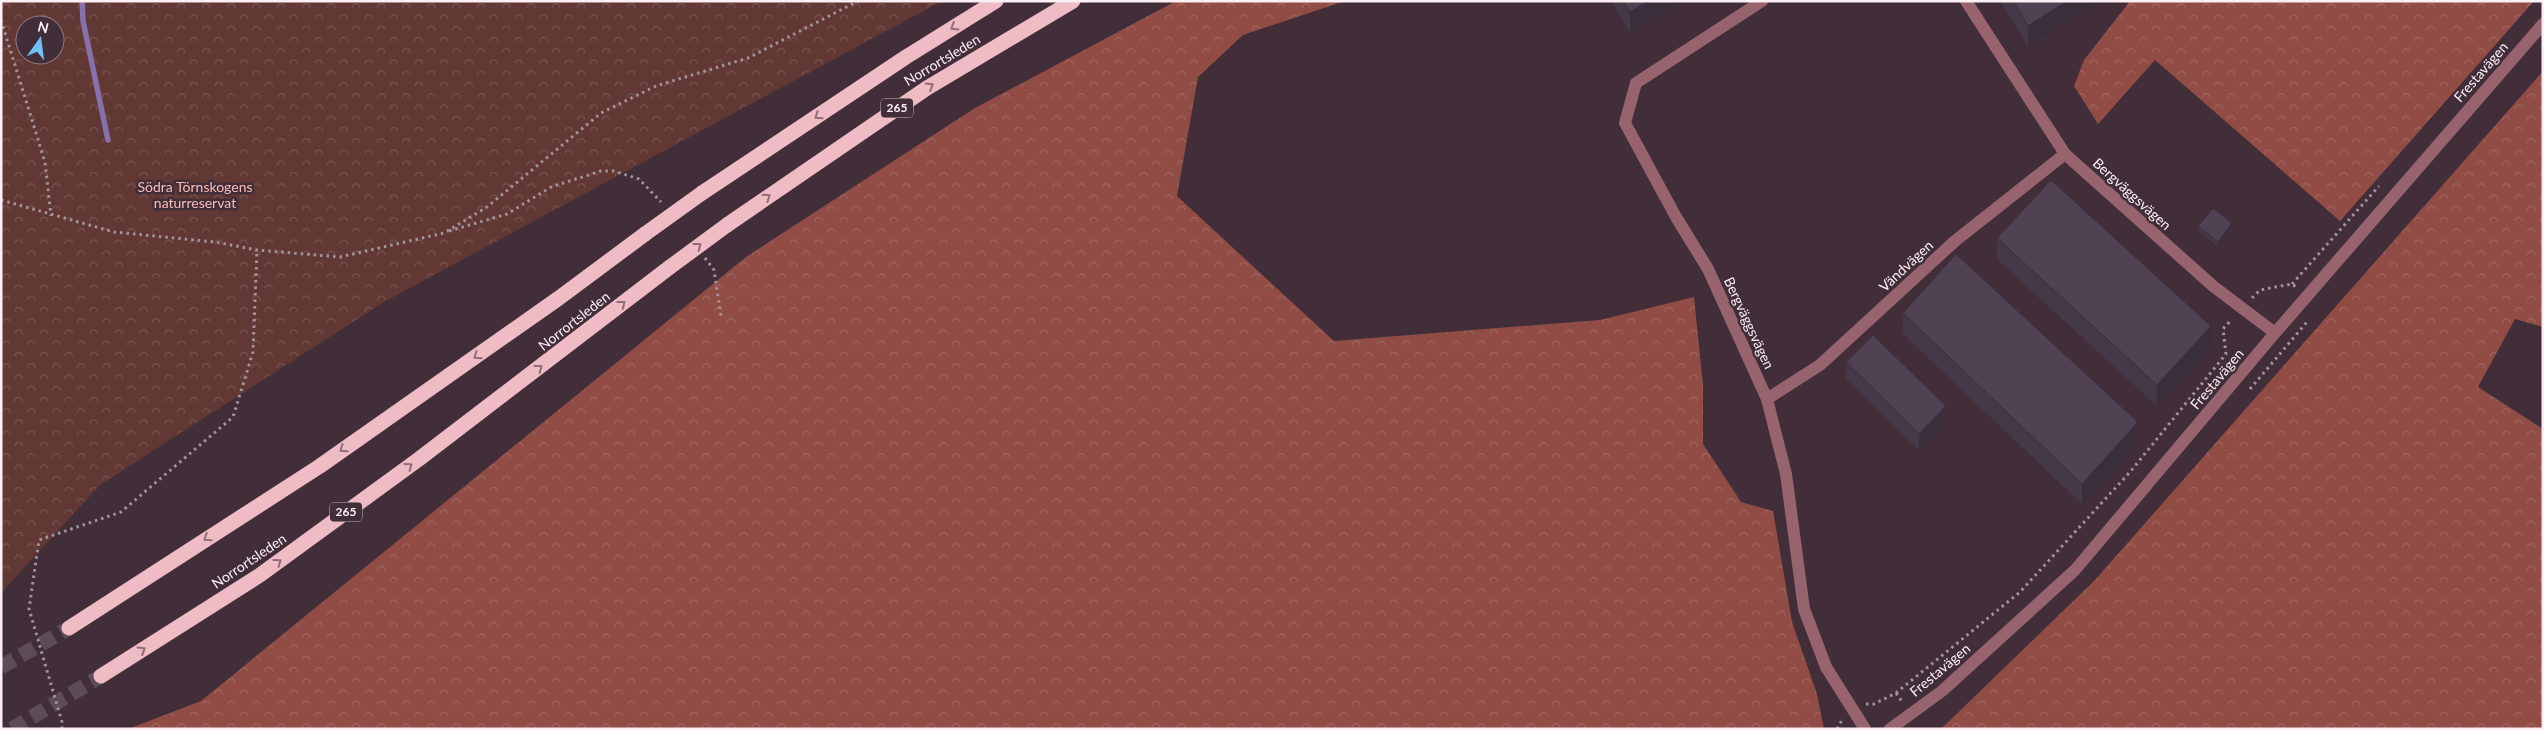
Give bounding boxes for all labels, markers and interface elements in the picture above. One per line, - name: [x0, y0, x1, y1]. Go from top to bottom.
- north arrow: [15, 15, 65, 65]
- text: N: [36, 17, 51, 36]
- one-way arrow: [951, 21, 960, 30]
- street label: Norrortsleden: [900, 30, 983, 89]
- street label: Frestavägen: [2450, 38, 2511, 105]
- one-way arrow: [925, 82, 934, 92]
- road number: 265: [881, 99, 913, 118]
- one-way arrow: [814, 109, 823, 119]
- street label: Bergväggsvägen: [2090, 154, 2175, 233]
- park label: Södra Törnskogens naturreservat: [137, 178, 253, 211]
- one-way arrow: [761, 194, 771, 203]
- street label: Vändvägen: [1875, 236, 1936, 295]
- one-way arrow: [692, 243, 702, 252]
- street label: Bergväggsvägen: [1721, 274, 1778, 371]
- street label: Norrortsleden: [535, 287, 613, 354]
- one-way arrow: [616, 302, 625, 310]
- street label: Frestavägen: [2186, 345, 2247, 412]
- one-way arrow: [473, 350, 482, 359]
- one-way arrow: [533, 365, 543, 374]
- one-way arrow: [340, 443, 349, 452]
- one-way arrow: [403, 463, 413, 472]
- road number: 265: [330, 502, 362, 522]
- street label: Norrortsleden: [208, 529, 289, 592]
- one-way arrow: [204, 532, 213, 541]
- one-way arrow: [272, 559, 282, 568]
- street label: Frestavägen: [1906, 639, 1973, 700]
- one-way arrow: [136, 647, 145, 657]

